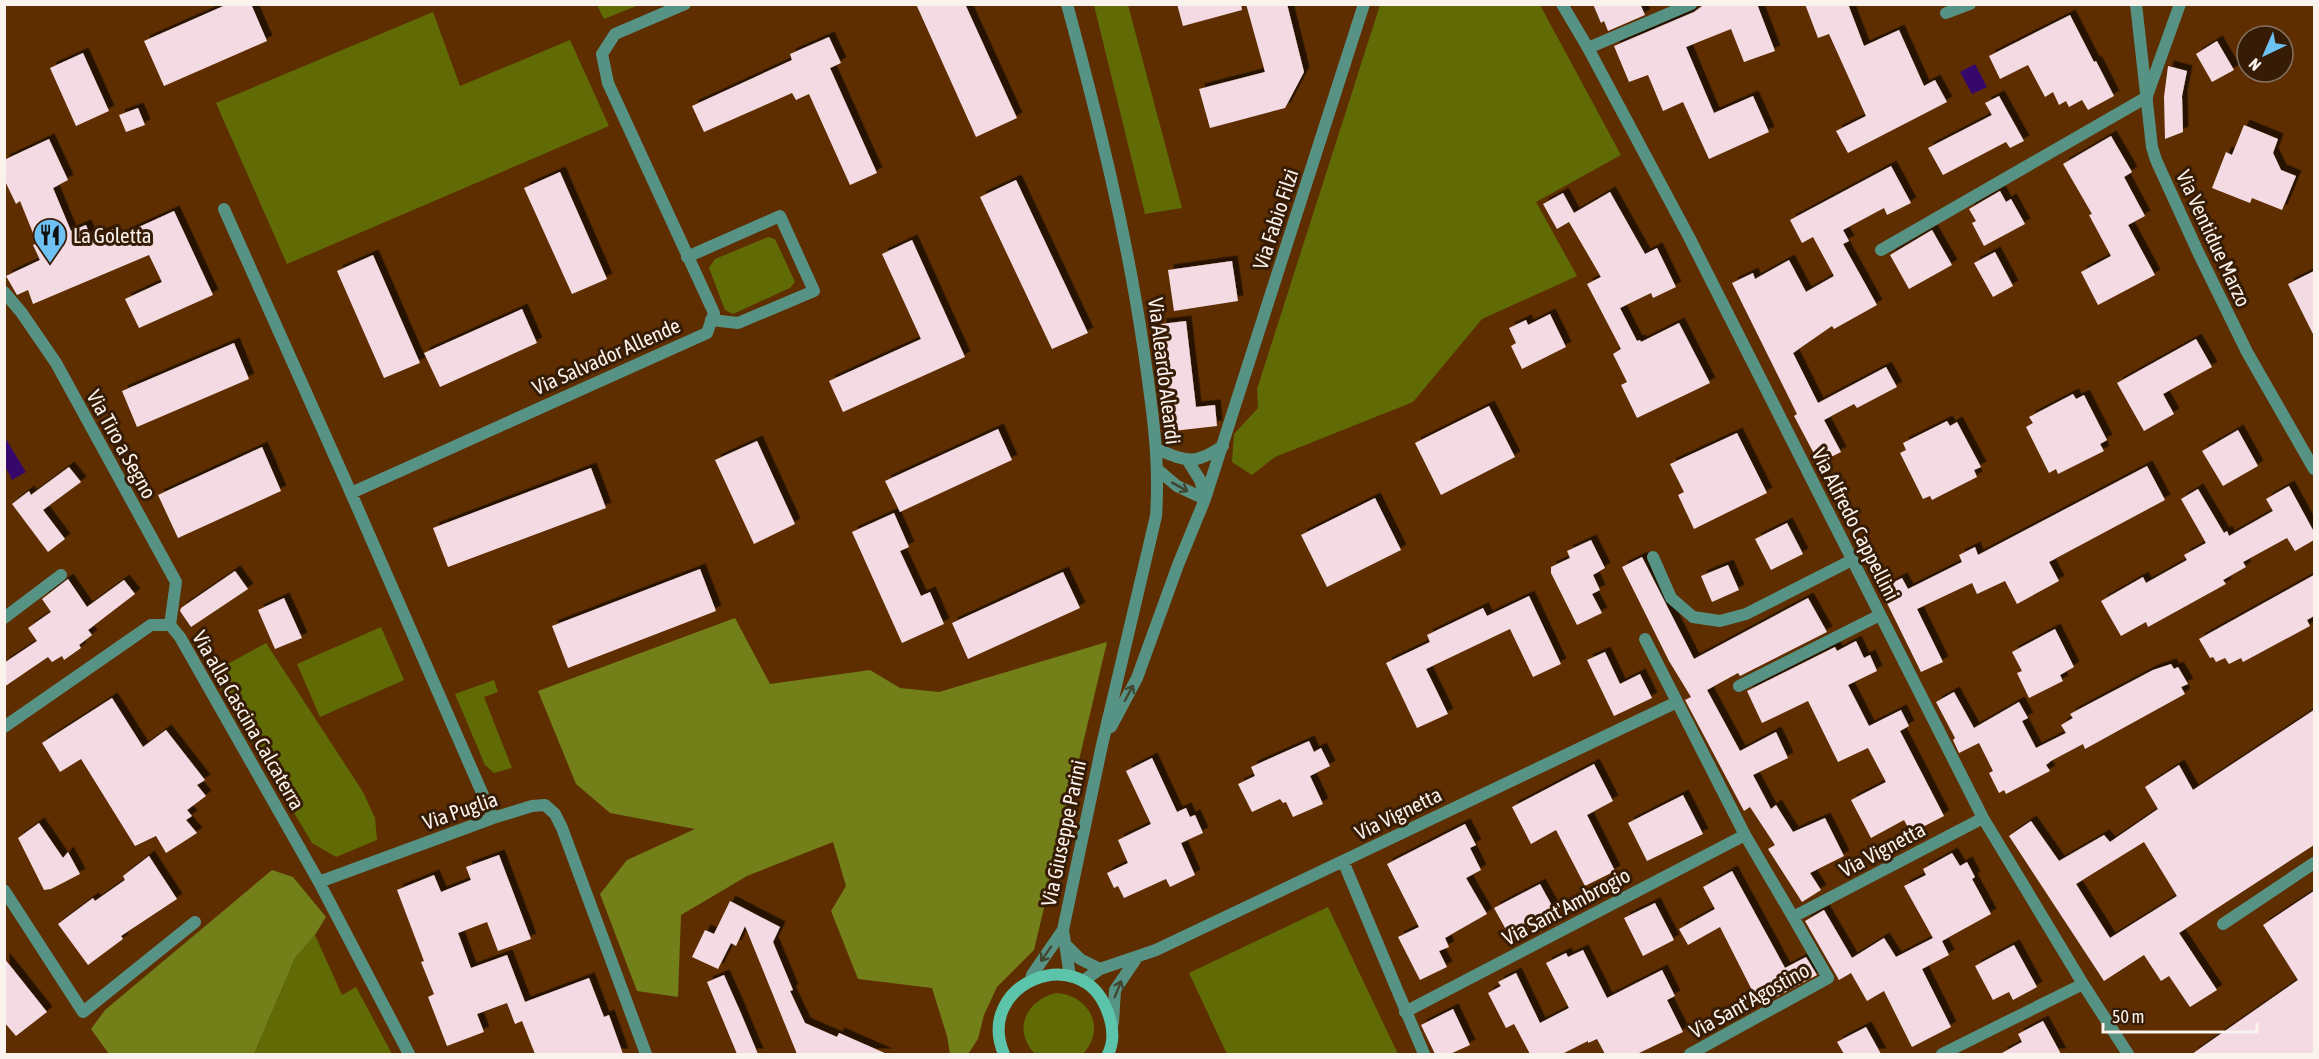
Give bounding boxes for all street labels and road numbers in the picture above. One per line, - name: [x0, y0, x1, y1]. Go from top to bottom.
- street label: Via Fabio Filzi: [1247, 166, 1303, 272]
- street label: Via Ventidue Marzo: [2172, 166, 2256, 310]
- street label: Via Aleardo Aleardi: [1144, 296, 1186, 446]
- street label: Via Salvador Allende: [528, 313, 684, 399]
- street label: Via Tiro a Segno: [82, 386, 162, 502]
- street label: Via Alfredo Cappellini: [1807, 444, 1905, 604]
- street label: Via alla Cascina Calcaterra: [188, 626, 310, 814]
- street label: Via Giuseppe Parini: [1036, 758, 1090, 908]
- street label: Via Vignetta: [1351, 782, 1445, 844]
- street label: Via Puglia: [420, 786, 500, 834]
- street label: Via Vignetta: [1835, 816, 1929, 882]
- street label: Via Sant'Ambrogio: [1498, 862, 1634, 950]
- street label: Via Sant'Agostino: [1685, 957, 1813, 1043]

